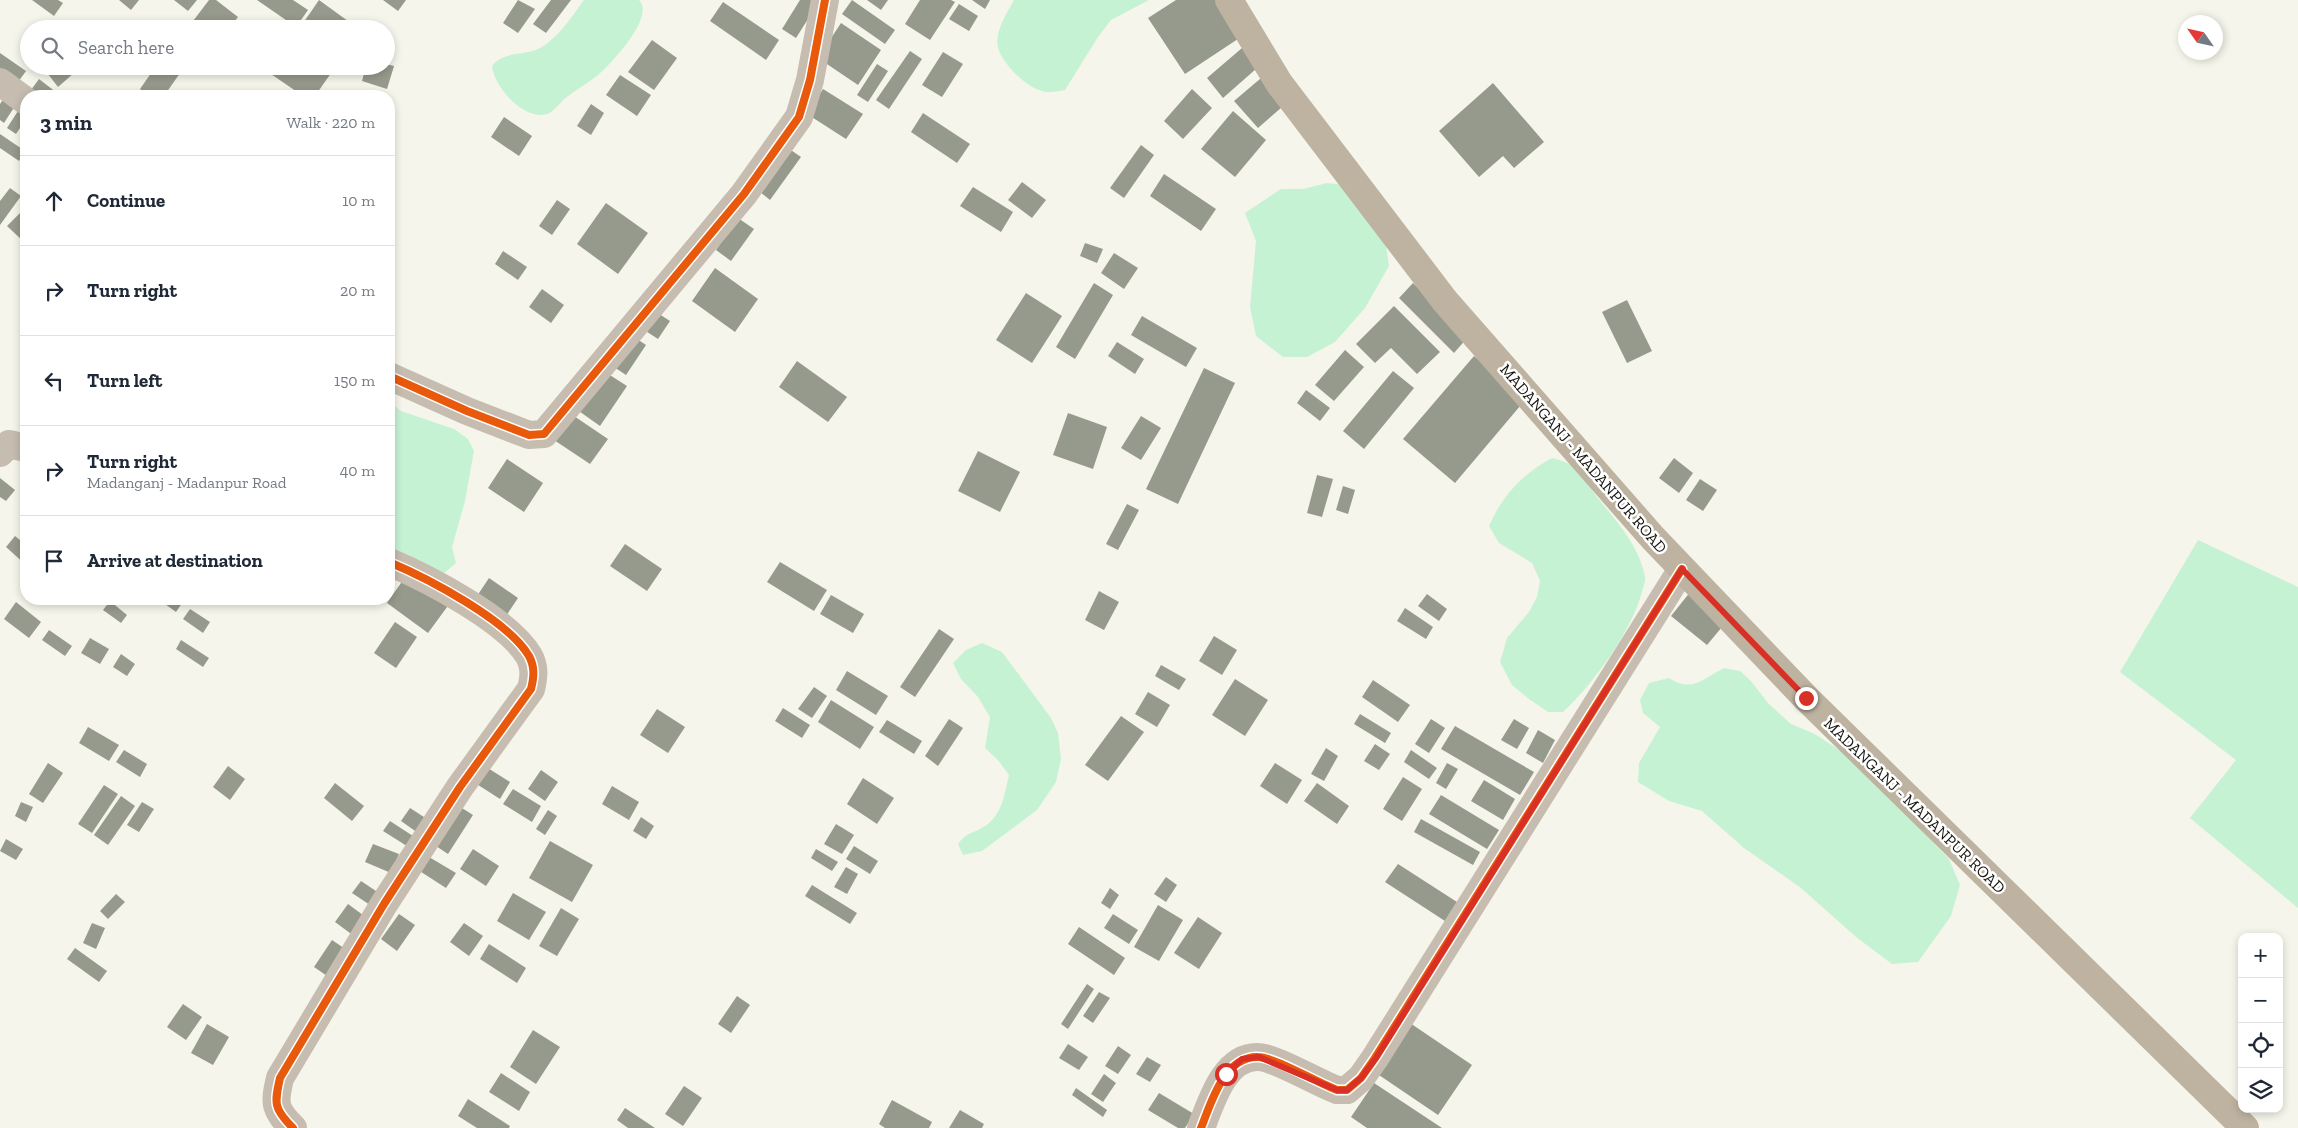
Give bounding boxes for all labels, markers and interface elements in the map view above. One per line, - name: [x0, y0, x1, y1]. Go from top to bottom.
- north arrow: [2178, 15, 2223, 60]
- search box: [20, 20, 395, 75]
- icon: search: [38, 34, 66, 62]
- text: Search here: [78, 36, 174, 59]
- text: 3 min: [40, 110, 92, 135]
- text: Walk · 220 m: [287, 113, 375, 132]
- icon: ahead: [40, 187, 68, 215]
- text: Continue: [87, 189, 165, 212]
- text: 10 m: [342, 191, 375, 210]
- icon: right: [40, 277, 68, 305]
- text: Turn right: [87, 279, 177, 302]
- text: 20 m: [340, 281, 375, 300]
- street label: MADANGANJ - MADANPUR ROAD: [1496, 360, 1671, 557]
- icon: left: [40, 367, 68, 395]
- text: Turn left: [87, 369, 162, 392]
- text: 150 m: [334, 371, 375, 390]
- text: Turn right: [87, 450, 177, 473]
- icon: right: [40, 457, 68, 485]
- text: 40 m: [340, 461, 375, 480]
- text: Madanganj - Madanpur Road: [87, 473, 287, 492]
- icon: arrive: [40, 547, 68, 575]
- text: Arrive at destination: [87, 549, 263, 572]
- route end: [1795, 687, 1818, 710]
- street label: MADANGANJ - MADANPUR ROAD: [1820, 714, 2009, 897]
- map controls: [2238, 933, 2283, 1113]
- button: +: [2238, 933, 2283, 978]
- button: −: [2238, 978, 2283, 1023]
- button: locate: [2238, 1023, 2283, 1068]
- route start: [1215, 1063, 1238, 1086]
- button: layers: [2238, 1068, 2283, 1113]

